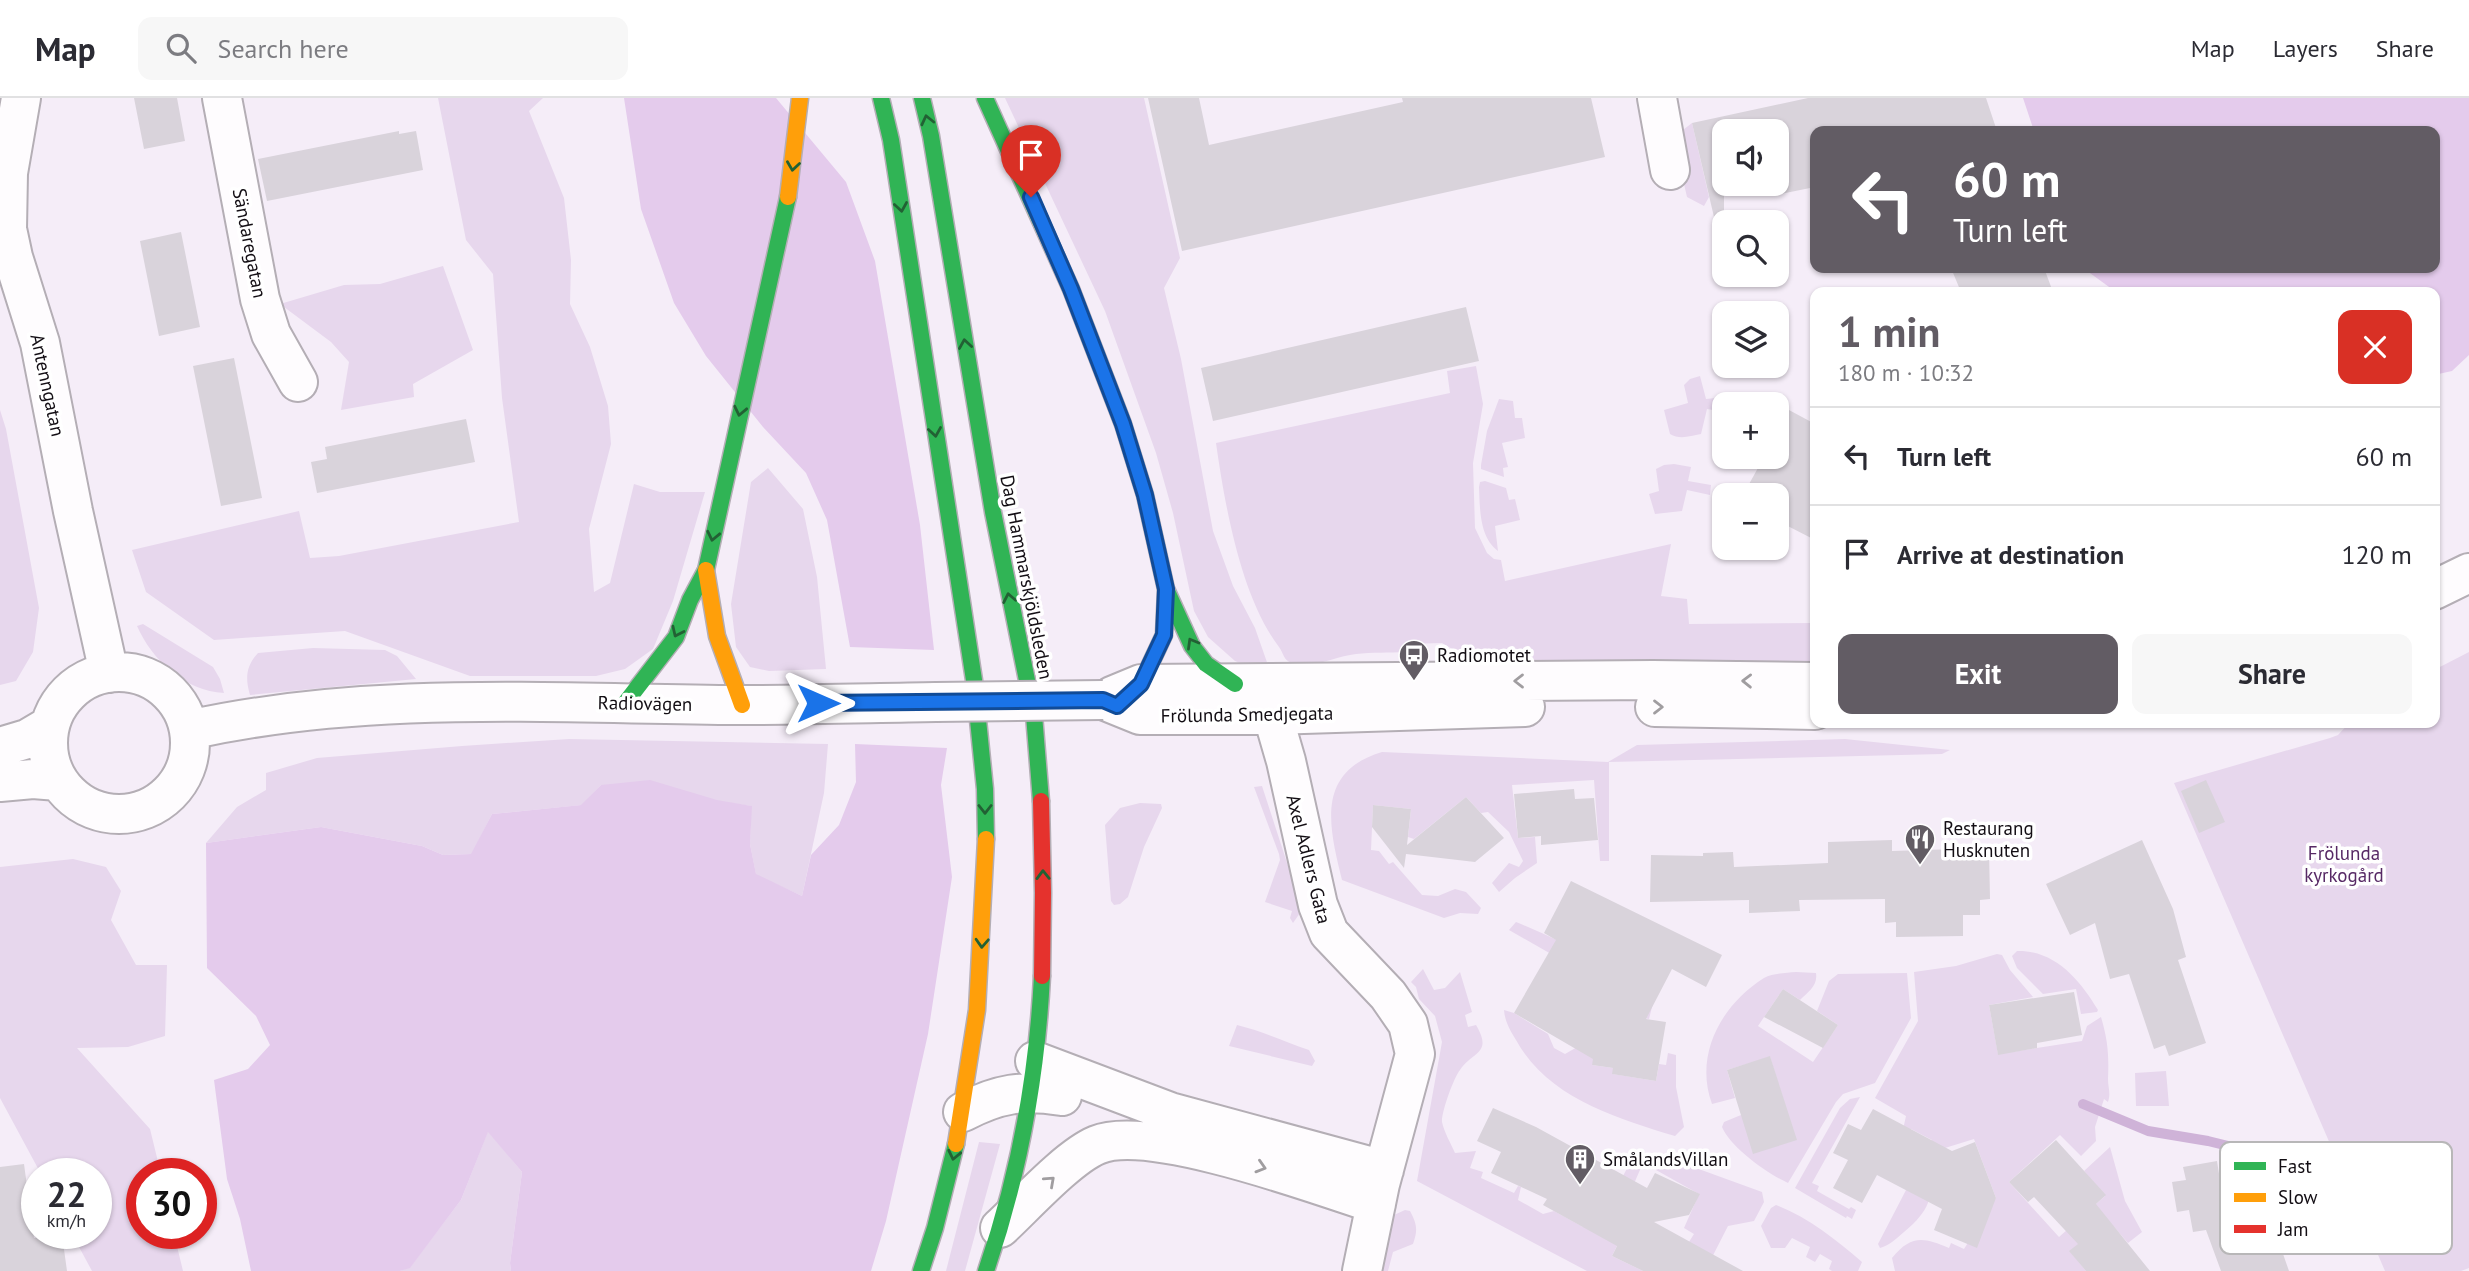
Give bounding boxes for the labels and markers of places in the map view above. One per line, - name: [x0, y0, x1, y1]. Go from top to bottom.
- pin: [1001, 125, 1061, 197]
- bus stop icon: Radiomotet: [1397, 638, 1431, 682]
- place label: Radiomotet: [1437, 643, 1532, 667]
- place label: Restaurang Husknuten: [1943, 816, 2034, 862]
- restaurant icon: Restaurang Husknuten: [1903, 822, 1937, 866]
- building icon: SmålandsVillan: [1563, 1142, 1597, 1186]
- place label: SmålandsVillan: [1603, 1147, 1728, 1171]

